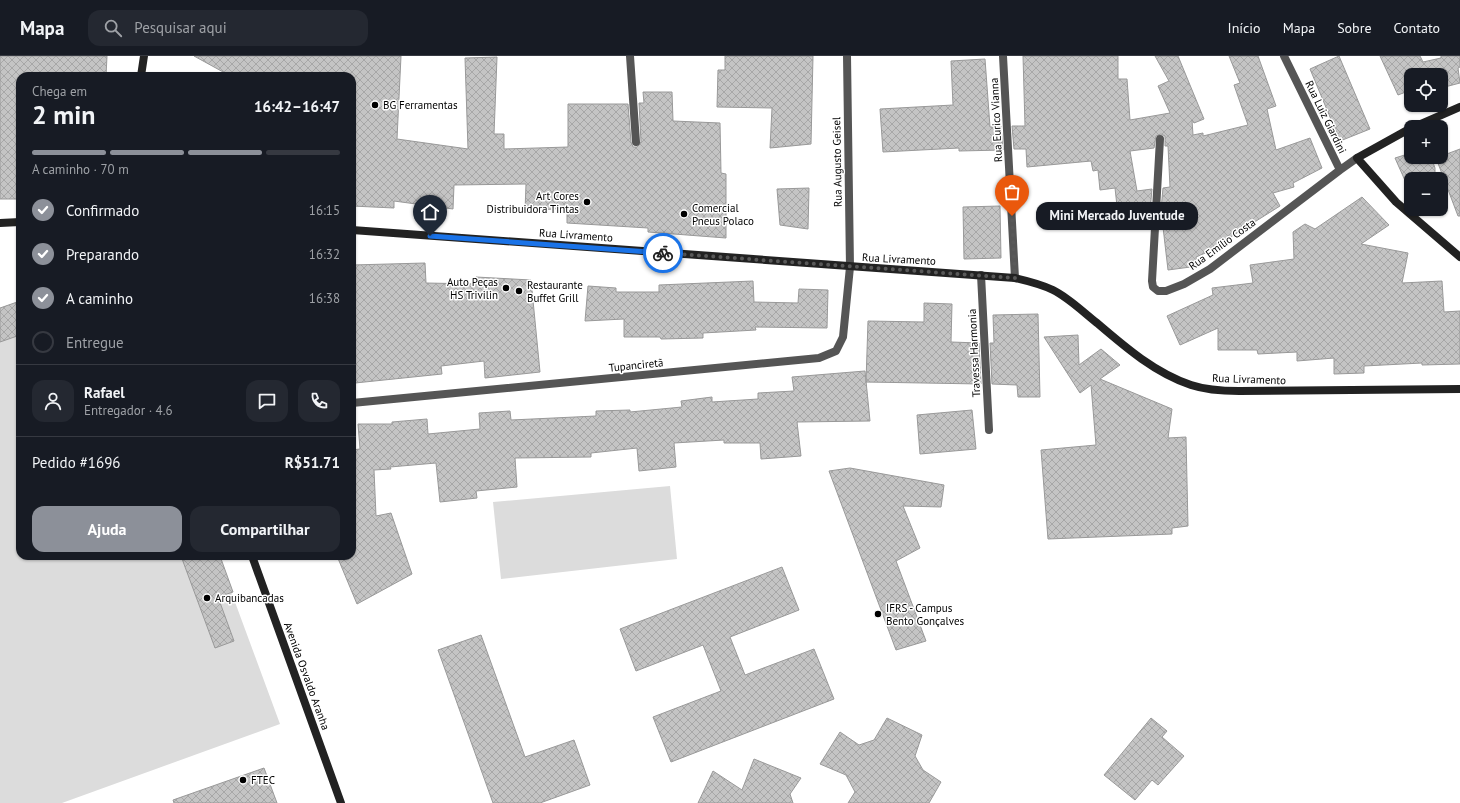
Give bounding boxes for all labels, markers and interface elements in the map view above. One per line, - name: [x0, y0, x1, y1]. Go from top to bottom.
- search box: [88, 10, 368, 46]
- text: Mapa: [20, 16, 64, 40]
- icon: search: [102, 17, 124, 39]
- text: Pesquisar aqui: [134, 18, 227, 37]
- text: Início: [1228, 19, 1261, 37]
- text: Mapa: [1283, 19, 1315, 37]
- text: Sobre: [1337, 19, 1372, 37]
- text: Contato: [1394, 19, 1440, 37]
- map controls: [1404, 68, 1448, 216]
- button: locate: [1404, 68, 1448, 112]
- street label: Rua Eurico Vianna: [987, 77, 1005, 163]
- street label: Rua Luiz Giardini: [1302, 78, 1350, 156]
- text: Chega em: [32, 83, 87, 100]
- text: 16:42–16:47: [254, 97, 340, 116]
- text: 2 min: [32, 98, 95, 131]
- place label: BG Ferramentas: [383, 98, 458, 112]
- marker: BG Ferramentas: [370, 100, 380, 110]
- street label: Rua Augusto Geisel: [829, 116, 845, 207]
- button: +: [1404, 120, 1448, 164]
- text: A caminho · 70 m: [32, 161, 129, 178]
- button: −: [1404, 172, 1448, 216]
- pin: [995, 175, 1029, 216]
- icon: bag: [1001, 181, 1023, 203]
- place label: Art Cores Distribuidora Tintas: [487, 189, 579, 216]
- pin: [413, 195, 447, 236]
- marker: Art Cores Distribuidora Tintas: [582, 197, 592, 207]
- icon: check: [32, 199, 54, 221]
- text: Confirmado: [66, 201, 139, 220]
- icon: home: [419, 201, 441, 223]
- place label: Comercial Pneus Polaco: [692, 201, 754, 228]
- text: 16:15: [309, 202, 340, 219]
- callout: Mini Mercado Juventude: [1036, 202, 1198, 230]
- text: Mini Mercado Juventude: [1050, 207, 1184, 224]
- marker: Comercial Pneus Polaco: [679, 209, 689, 219]
- street label: Rua Emílio Costa: [1186, 215, 1258, 273]
- street label: Rua Livramento: [539, 225, 613, 245]
- courier: [643, 233, 683, 273]
- icon: bike: [652, 242, 674, 264]
- icon: check: [32, 243, 54, 265]
- text: Preparando: [66, 245, 139, 264]
- text: 16:32: [309, 246, 340, 263]
- street label: Rua Livramento: [862, 250, 936, 268]
- place label: Auto Peças HS Trivilin: [447, 275, 498, 302]
- place label: Restaurante Buffet Grill: [527, 278, 583, 305]
- marker: Auto Peças HS Trivilin: [501, 283, 511, 293]
- marker: Restaurante Buffet Grill: [514, 286, 524, 296]
- icon: check: [32, 287, 54, 309]
- text: A caminho: [66, 289, 133, 308]
- text: 16:38: [309, 290, 340, 307]
- street label: Travessa Harmonia: [965, 308, 983, 398]
- text: Entregue: [66, 333, 124, 352]
- street label: Tupanciretã: [608, 355, 664, 375]
- street label: Rua Livramento: [1212, 371, 1286, 387]
- button: person: [32, 380, 74, 422]
- button: chat: [246, 380, 288, 422]
- button: phone: [298, 380, 340, 422]
- text: Rafael: [84, 383, 125, 402]
- text: Entregador · 4.6: [84, 402, 173, 419]
- text: Pedido #1696: [32, 453, 121, 472]
- text: R$51.71: [285, 453, 340, 472]
- button: Ajuda: [32, 506, 182, 552]
- button: Compartilhar: [190, 506, 340, 552]
- place label: Arquibancadas: [215, 591, 284, 605]
- marker: Arquibancadas: [202, 593, 212, 603]
- place label: IFRS - Campus Bento Gonçalves: [886, 601, 965, 628]
- marker: IFRS - Campus Bento Gonçalves: [873, 609, 883, 619]
- street label: Avenida Osvaldo Aranha: [281, 620, 333, 732]
- place label: FTEC: [251, 773, 275, 787]
- marker: FTEC: [238, 775, 248, 785]

